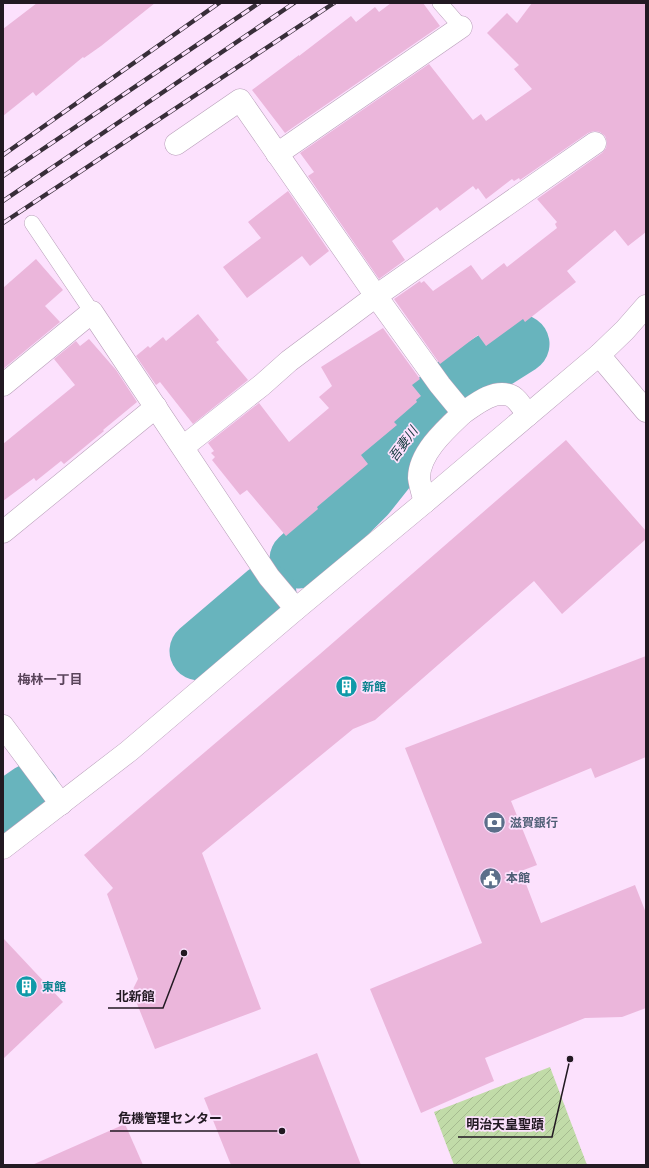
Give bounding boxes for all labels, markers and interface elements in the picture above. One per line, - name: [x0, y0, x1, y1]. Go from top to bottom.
- water label: 吾妻川: [385, 422, 422, 464]
- district label: 梅林一丁目: [17, 672, 83, 687]
- building icon: 新館: [334, 674, 360, 700]
- place label: 新館: [362, 680, 386, 694]
- bank icon: 滋賀銀行: [482, 810, 508, 836]
- place label: 滋賀銀行: [510, 816, 558, 830]
- public building icon: 本館: [477, 865, 503, 891]
- place label: 本館: [506, 871, 530, 885]
- building icon: 東館: [13, 974, 39, 1000]
- place label: 東館: [42, 980, 66, 994]
- callout: 北新館: [108, 983, 163, 1008]
- text: 北新館: [115, 989, 155, 1004]
- callout: 危機管理センター: [110, 1106, 230, 1131]
- text: 危機管理センター: [118, 1111, 222, 1126]
- callout: 明治天皇聖蹟: [458, 1112, 552, 1137]
- text: 明治天皇聖蹟: [466, 1117, 544, 1132]

